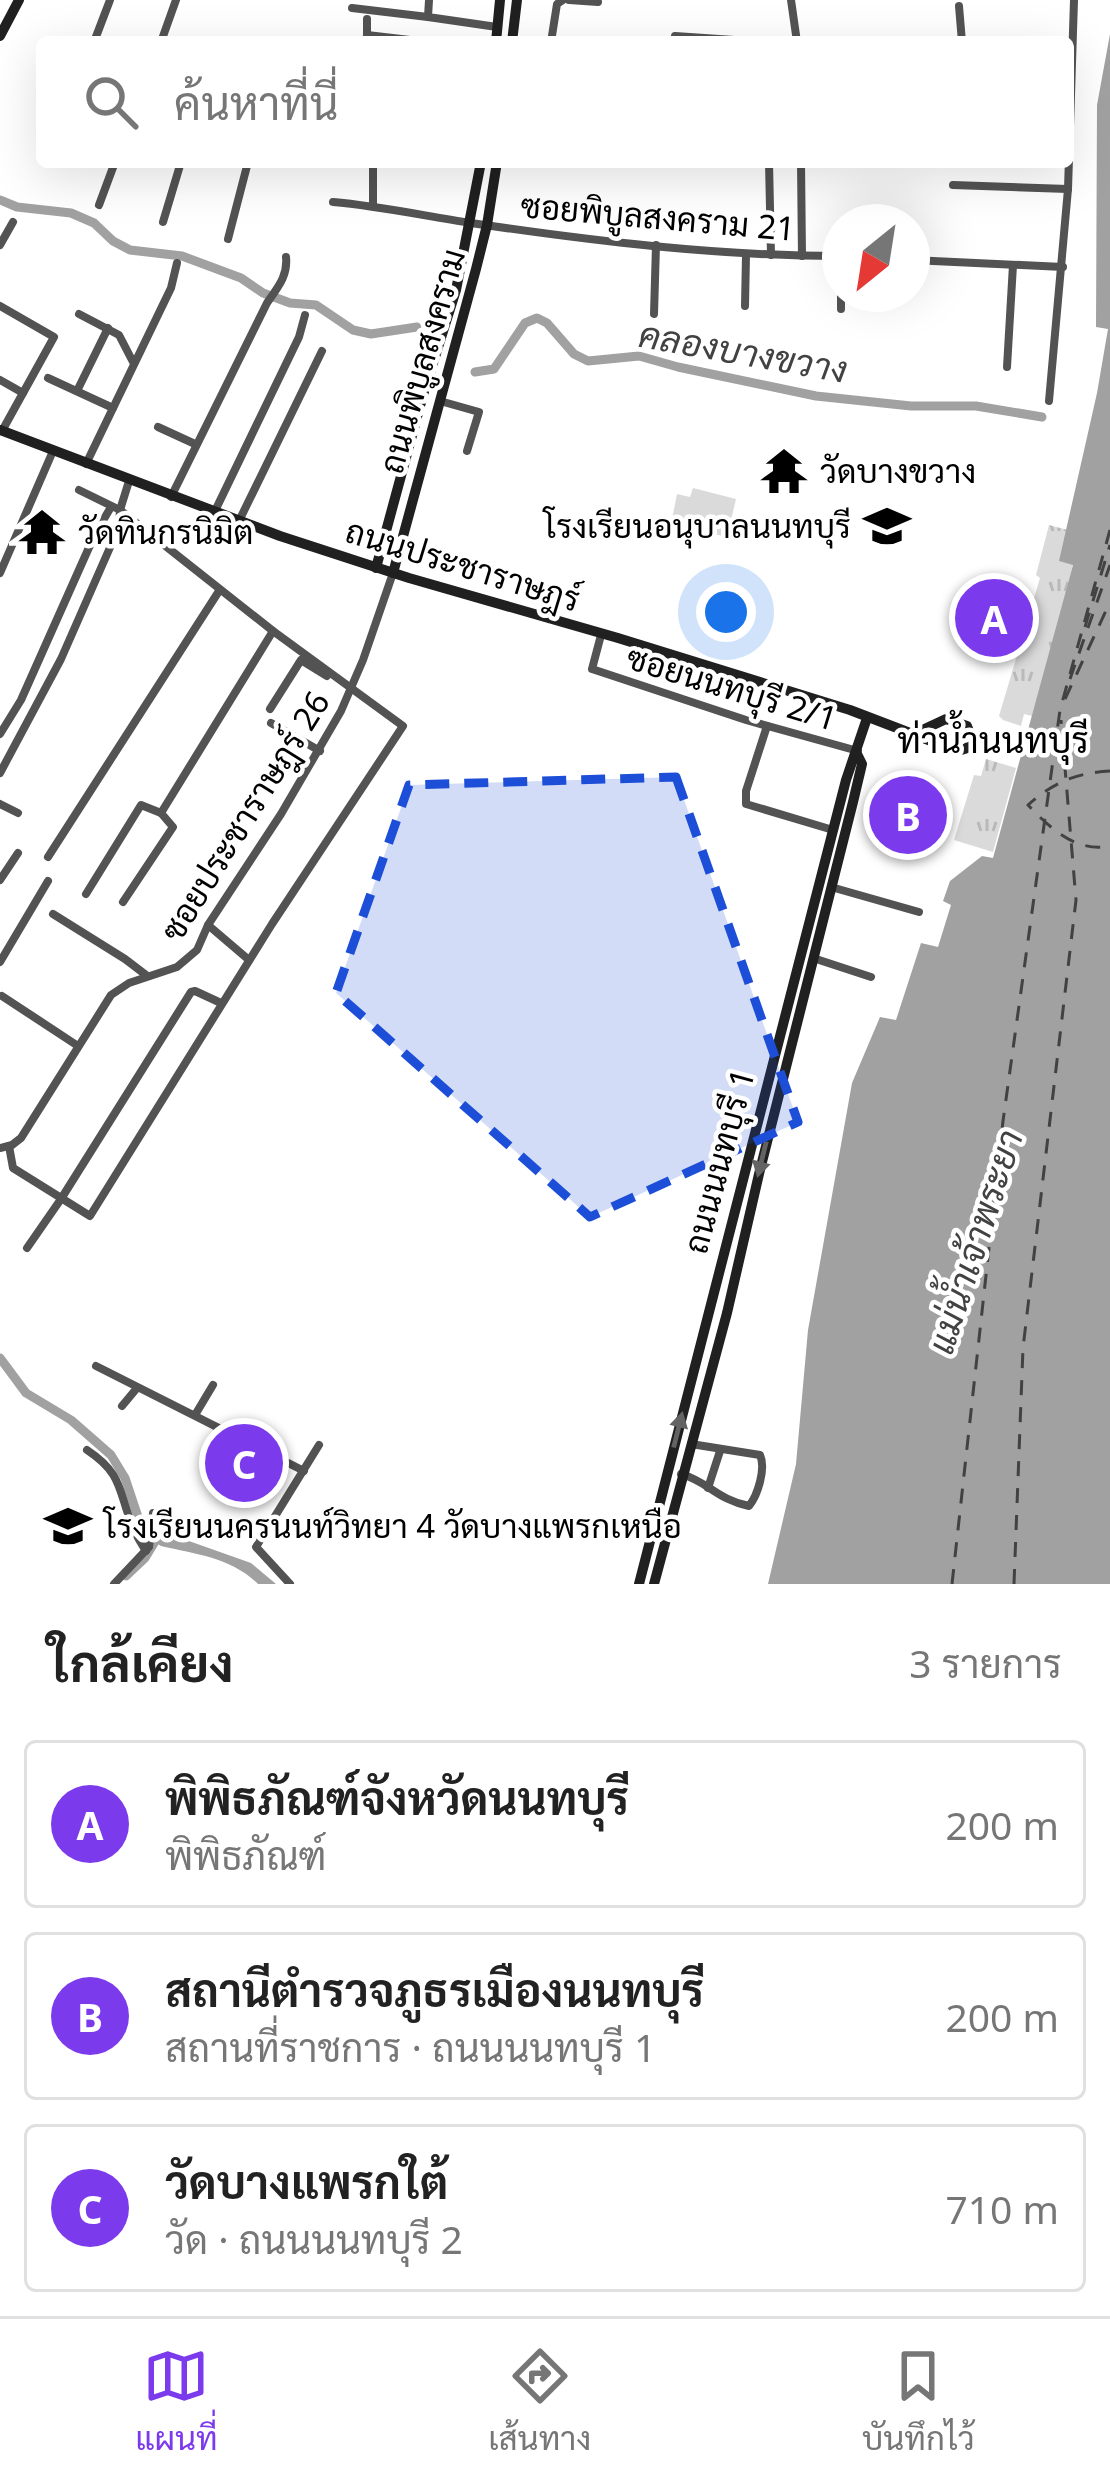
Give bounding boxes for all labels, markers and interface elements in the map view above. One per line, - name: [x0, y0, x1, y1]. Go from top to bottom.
- search box: [36, 36, 1074, 168]
- icon: search: [78, 69, 144, 135]
- text: ค้นหาที่นี่: [174, 72, 338, 133]
- street label: ซอยพิบูลสงคราม 21: [519, 182, 797, 252]
- north arrow: [822, 204, 930, 312]
- street label: ถนนพิบูลสงคราม: [368, 243, 476, 479]
- water label: คลองบางขวาง: [635, 309, 851, 394]
- temple icon: วัดบางขวาง: [759, 446, 809, 496]
- place label: วัดบางขวาง: [820, 448, 976, 493]
- school or university icon: โรงเรียนอนุบาลนนทบุรี: [862, 501, 912, 551]
- place label: โรงเรียนอนุบาลนนทบุรี: [542, 503, 851, 549]
- temple icon: วัดทินกรนิมิต: [17, 507, 67, 557]
- street label: ถนนประชาราษฎร์: [340, 507, 586, 622]
- place label: วัดทินกรนิมิต: [78, 509, 253, 554]
- pin: A: [955, 573, 1033, 663]
- your location: [696, 582, 756, 642]
- street label: ซอยนนทบุรี 2/1: [621, 634, 843, 742]
- street label: ซอยประชาราษฎร์ 26: [150, 682, 340, 949]
- district label: ท่าน้ำนนทบุรี: [897, 709, 1089, 765]
- pin: B: [869, 770, 947, 860]
- street label: ถนนนนทบุรี 1: [672, 1063, 766, 1259]
- water label: แม่น้ำเจ้าพระยา: [910, 1122, 1034, 1360]
- one-way arrow: [752, 1141, 771, 1178]
- one-way arrow: [669, 1411, 688, 1448]
- pin: C: [205, 1418, 283, 1508]
- school or university icon: โรงเรียนนครนนท์วิทยา 4 วัดบางแพรกเหนือ: [43, 1501, 93, 1551]
- place label: โรงเรียนนครนนท์วิทยา 4 วัดบางแพรกเหนือ: [102, 1503, 682, 1548]
- text: ใกล้เคียง: [48, 1627, 234, 1697]
- text: 3 รายการ: [909, 1636, 1062, 1689]
- text: พิพิธภัณฑ์จังหวัดนนทบุรี: [165, 1767, 629, 1828]
- text: A: [77, 1798, 104, 1851]
- text: 200 m: [945, 1798, 1059, 1851]
- text: พิพิธภัณฑ์: [165, 1828, 326, 1881]
- text: สถานีตำรวจภูธรเมืองนนทบุรี: [165, 1959, 704, 2020]
- text: B: [77, 1990, 103, 2043]
- text: 200 m: [945, 1990, 1059, 2043]
- text: สถานที่ราชการ · ถนนนนทบุรี 1: [165, 2020, 656, 2073]
- text: วัดบางแพรกใต้: [165, 2151, 448, 2212]
- text: C: [77, 2182, 103, 2235]
- text: 710 m: [945, 2182, 1059, 2235]
- text: วัด · ถนนนนทบุรี 2: [165, 2212, 463, 2265]
- tab: แผนที่: [135, 2343, 218, 2460]
- tab: เส้นทาง: [488, 2343, 591, 2460]
- tab: บันทึกไว้: [862, 2343, 975, 2460]

